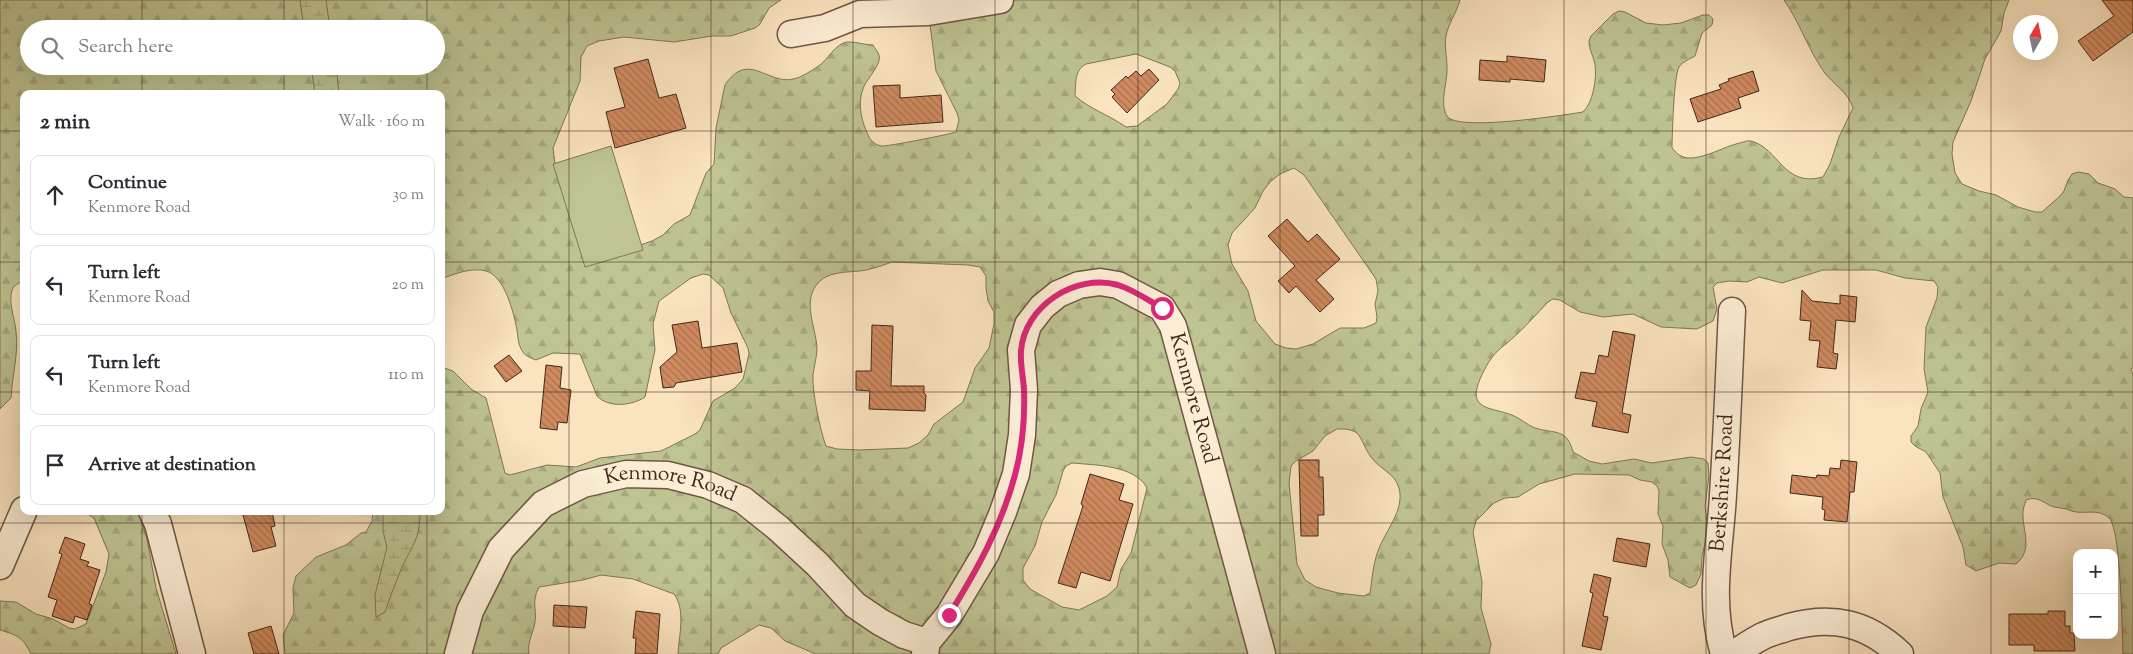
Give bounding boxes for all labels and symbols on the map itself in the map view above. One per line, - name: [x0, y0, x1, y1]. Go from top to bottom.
- north arrow: [2013, 15, 2058, 60]
- route start: [1151, 297, 1174, 320]
- street label: Kenmore Road: [1161, 330, 1225, 468]
- street label: Berkshire Road: [1703, 413, 1742, 553]
- street label: Kenmore Road: [601, 459, 741, 511]
- route end: [938, 604, 961, 627]

